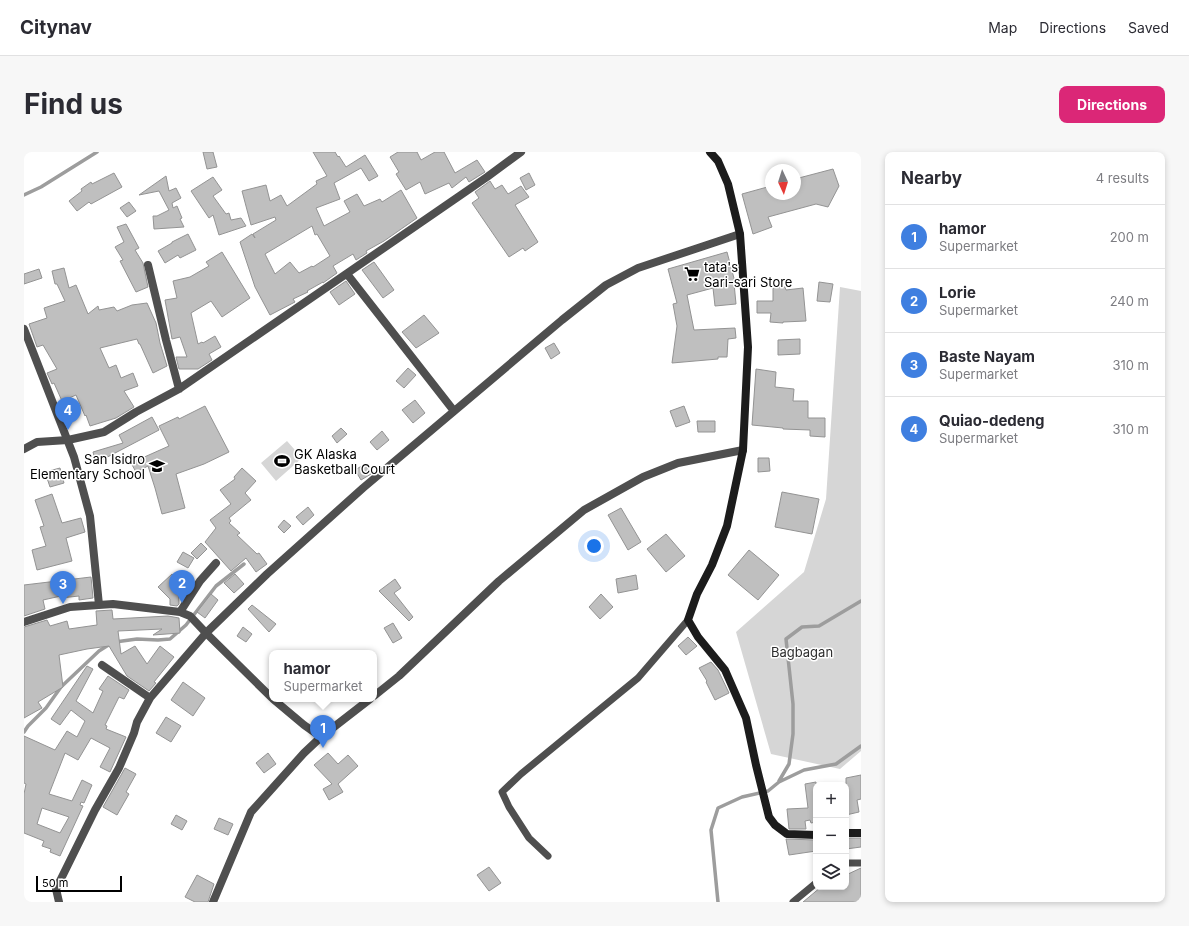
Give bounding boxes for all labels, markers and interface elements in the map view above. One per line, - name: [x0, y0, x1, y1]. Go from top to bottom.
- text: Citynav: [20, 16, 92, 39]
- text: Map: [988, 19, 1017, 36]
- text: Directions: [1039, 19, 1106, 36]
- text: Saved: [1128, 19, 1169, 36]
- button: Directions: [1059, 86, 1165, 123]
- text: Find us: [24, 87, 123, 121]
- north arrow: [765, 164, 801, 200]
- text: Nearby: [901, 168, 962, 188]
- text: 4 results: [1096, 170, 1149, 186]
- text: hamor: [939, 219, 986, 238]
- text: 1: [911, 229, 917, 245]
- text: 200 m: [1110, 229, 1149, 245]
- text: Supermarket: [939, 238, 1018, 254]
- place label: tata's Sari-sari Store: [704, 259, 792, 290]
- supermarket icon: tata's Sari-sari Store: [683, 265, 701, 283]
- text: Lorie: [939, 283, 976, 302]
- text: 2: [910, 293, 918, 309]
- text: 240 m: [1110, 293, 1149, 309]
- text: Supermarket: [939, 302, 1018, 318]
- text: Baste Nayam: [939, 347, 1035, 366]
- text: 3: [910, 357, 918, 373]
- text: 310 m: [1112, 357, 1149, 373]
- text: Supermarket: [939, 366, 1018, 382]
- pin: 4: [55, 397, 81, 430]
- text: Quiao-dedeng: [939, 411, 1045, 430]
- text: 4: [910, 421, 918, 437]
- text: 310 m: [1112, 421, 1149, 437]
- text: Supermarket: [939, 430, 1018, 446]
- place label: GK Alaska Basketball Court: [294, 446, 395, 477]
- place label: San Isidro Elementary School: [30, 451, 145, 482]
- sports icon: GK Alaska Basketball Court: [273, 452, 291, 470]
- school or university icon: San Isidro Elementary School: [148, 457, 166, 475]
- your location: [584, 536, 604, 556]
- pin: 2: [169, 570, 195, 603]
- pin: 3: [50, 571, 76, 604]
- park label: Bagbagan: [771, 644, 833, 660]
- popup: [269, 650, 377, 702]
- text: hamor: [283, 659, 330, 678]
- text: Supermarket: [283, 678, 363, 694]
- pin: 1: [310, 715, 336, 748]
- map controls: [813, 782, 849, 890]
- button: +: [813, 782, 849, 818]
- button: −: [813, 818, 849, 854]
- button: layers: [813, 854, 849, 890]
- scale bar: [36, 874, 122, 893]
- text: 50 m: [42, 876, 68, 890]

